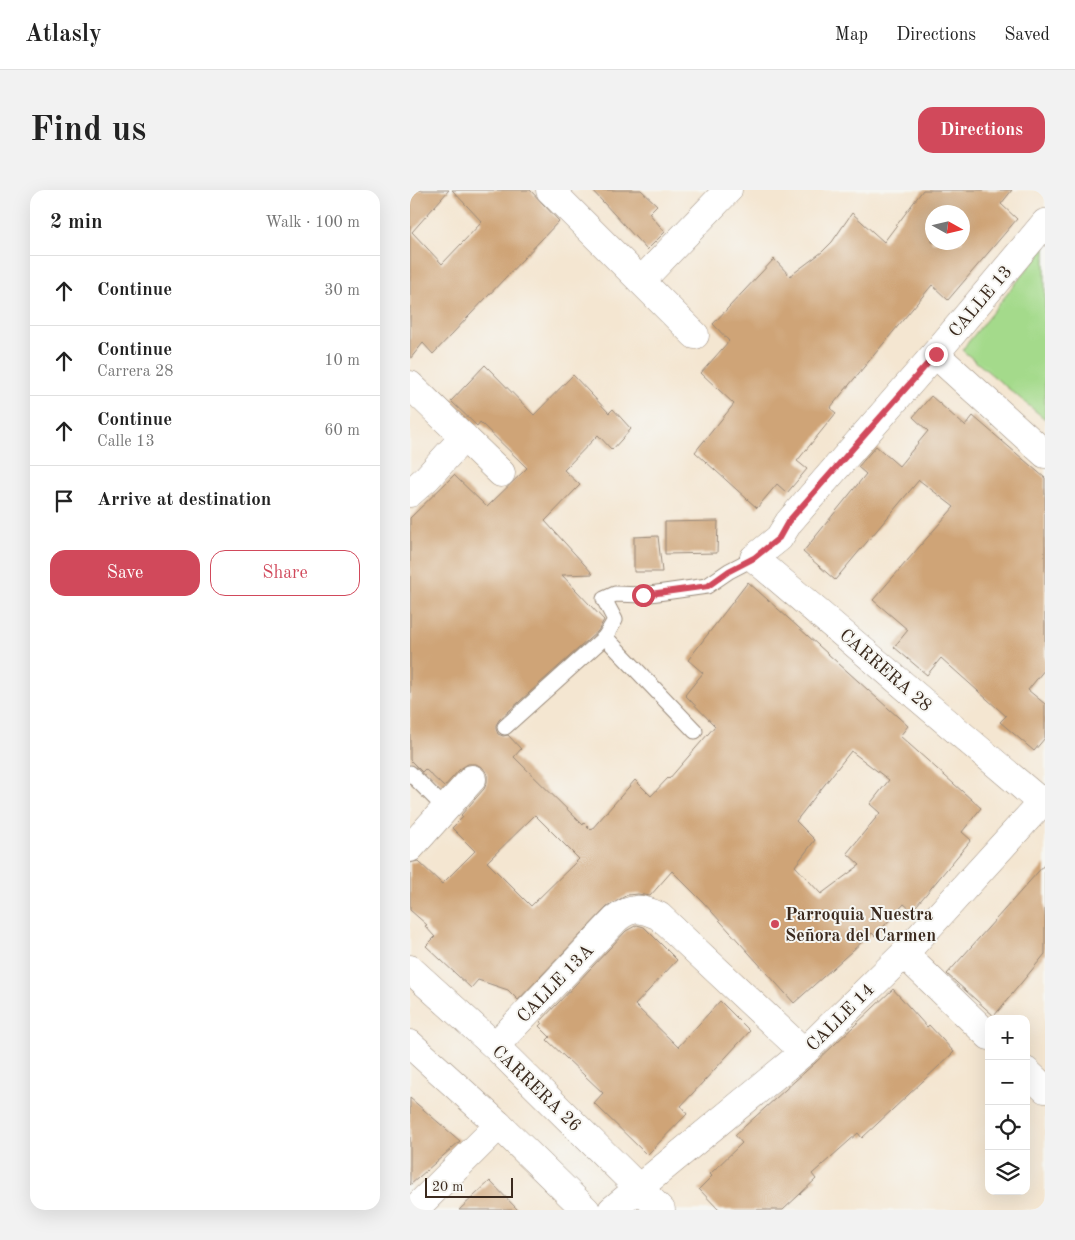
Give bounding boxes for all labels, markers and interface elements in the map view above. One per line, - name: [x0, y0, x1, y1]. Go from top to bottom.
- text: Atlasly: [25, 23, 102, 47]
- text: Map: [835, 26, 868, 44]
- text: Directions: [896, 26, 976, 44]
- text: Saved: [1004, 26, 1050, 44]
- button: Directions: [918, 107, 1045, 153]
- text: Find us: [30, 113, 146, 148]
- north arrow: [925, 205, 970, 250]
- text: 2 min: [50, 212, 103, 233]
- text: Walk · 100 m: [265, 215, 360, 231]
- street label: CALLE 13: [946, 262, 1016, 341]
- icon: ahead: [50, 277, 78, 305]
- text: Continue: [97, 281, 172, 300]
- text: 30 m: [324, 283, 360, 299]
- text: Continue: [97, 341, 172, 360]
- route end: [925, 343, 948, 366]
- icon: ahead: [50, 347, 78, 375]
- text: 10 m: [324, 353, 360, 369]
- text: Carrera 28: [97, 364, 174, 380]
- text: Continue: [97, 411, 172, 430]
- icon: ahead: [50, 417, 78, 445]
- text: 60 m: [324, 423, 360, 439]
- text: Calle 13: [97, 434, 155, 450]
- icon: arrive: [50, 487, 78, 515]
- text: Arrive at destination: [97, 491, 271, 510]
- button: Save: [50, 550, 200, 596]
- button: Share: [210, 550, 360, 596]
- route start: [632, 584, 655, 607]
- street label: CARRERA 28: [836, 626, 935, 715]
- place label: Parroquia Nuestra Señora del Carmen: [785, 906, 936, 945]
- marker: Parroquia Nuestra Señora del Carmen: [769, 918, 781, 930]
- street label: CALLE 13A: [514, 941, 597, 1026]
- street label: CALLE 14: [803, 980, 878, 1055]
- map controls: [985, 1015, 1030, 1195]
- button: +: [985, 1015, 1030, 1060]
- street label: CARRERA 26: [488, 1042, 584, 1135]
- button: −: [985, 1060, 1030, 1105]
- button: locate: [985, 1105, 1030, 1150]
- button: layers: [985, 1150, 1030, 1195]
- scale bar: [425, 1175, 512, 1198]
- text: 20 m: [432, 1180, 463, 1194]

